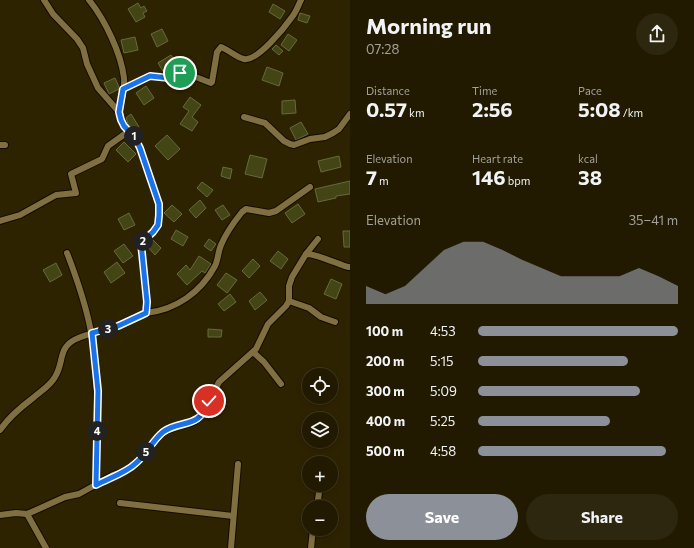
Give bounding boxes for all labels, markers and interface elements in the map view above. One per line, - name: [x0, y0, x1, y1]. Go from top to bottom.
- text: Morning run: [366, 12, 492, 39]
- button: share: [636, 13, 678, 55]
- text: 07:28: [366, 41, 399, 57]
- pin: [163, 56, 197, 90]
- icon: arrive: [169, 62, 191, 84]
- text: Distance: [366, 84, 410, 97]
- text: Time: [472, 84, 497, 97]
- text: Pace: [578, 84, 602, 97]
- text: 0.57: [366, 97, 407, 121]
- text: 2:56: [472, 97, 513, 121]
- text: 5:08: [578, 97, 621, 121]
- text: km: [407, 106, 425, 119]
- text: /km: [621, 106, 643, 119]
- pin: 1: [124, 126, 144, 146]
- text: 1: [132, 129, 136, 142]
- text: Elevation: [366, 152, 412, 165]
- text: Heart rate: [472, 152, 523, 165]
- text: kcal: [578, 152, 598, 165]
- text: 7: [366, 165, 377, 189]
- text: 146: [472, 165, 506, 189]
- text: 38: [578, 165, 602, 189]
- text: m: [377, 174, 389, 187]
- text: bpm: [506, 174, 530, 187]
- text: Elevation: [366, 212, 421, 228]
- text: 35–41 m: [629, 212, 678, 228]
- pin: 2: [133, 231, 153, 251]
- text: 2: [140, 234, 146, 247]
- pin: 3: [98, 319, 118, 339]
- text: 3: [105, 322, 111, 335]
- text: 100 m: [366, 323, 403, 339]
- text: 4:53: [430, 323, 456, 339]
- text: 200 m: [366, 353, 404, 369]
- text: 5:15: [430, 353, 454, 369]
- map controls: [302, 368, 338, 536]
- button: locate: [302, 368, 338, 404]
- text: 300 m: [366, 383, 405, 399]
- text: 5:09: [430, 383, 457, 399]
- pin: [192, 384, 226, 418]
- icon: check: [198, 390, 220, 412]
- button: layers: [302, 412, 338, 448]
- text: 400 m: [366, 413, 405, 429]
- text: 5:25: [430, 413, 455, 429]
- pin: 4: [87, 421, 107, 441]
- text: 4: [94, 424, 100, 437]
- pin: 5: [136, 442, 156, 462]
- text: 500 m: [366, 443, 405, 459]
- text: 4:58: [430, 443, 456, 459]
- text: 5: [143, 445, 149, 458]
- button: +: [302, 456, 338, 492]
- button: Save: [366, 494, 518, 540]
- button: Share: [526, 494, 678, 540]
- button: −: [302, 500, 338, 536]

